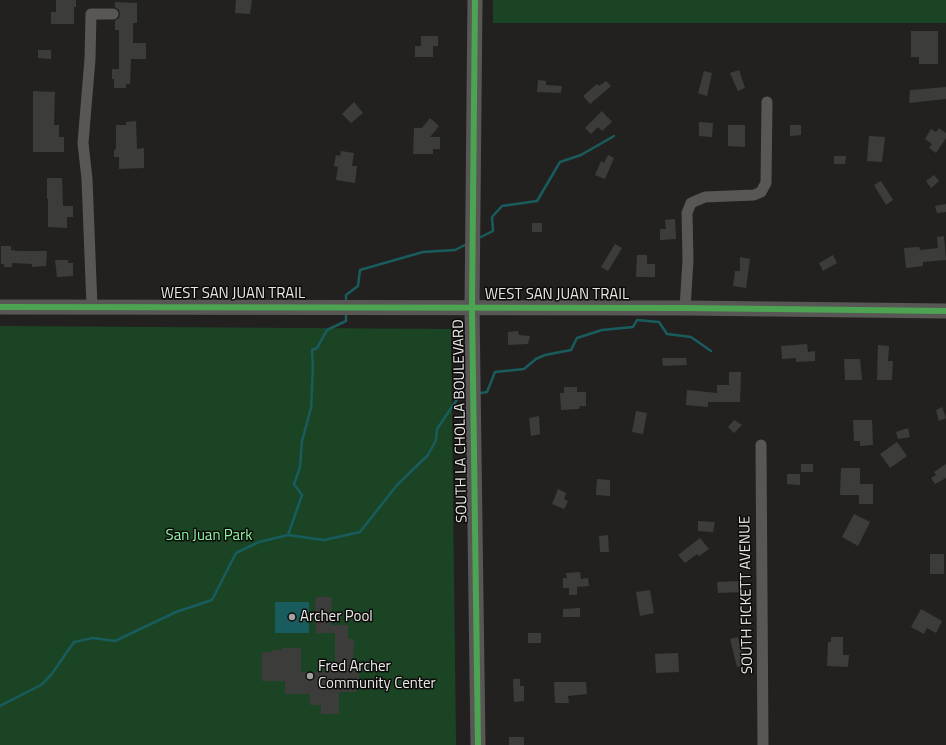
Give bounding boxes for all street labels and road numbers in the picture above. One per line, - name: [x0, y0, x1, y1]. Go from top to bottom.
- street label: WEST SAN JUAN TRAIL: [161, 285, 305, 303]
- street label: WEST SAN JUAN TRAIL: [485, 286, 629, 304]
- street label: SOUTH LA CHOLLA BOULEVARD: [450, 319, 472, 523]
- street label: SOUTH FICKETT AVENUE: [737, 516, 757, 674]

